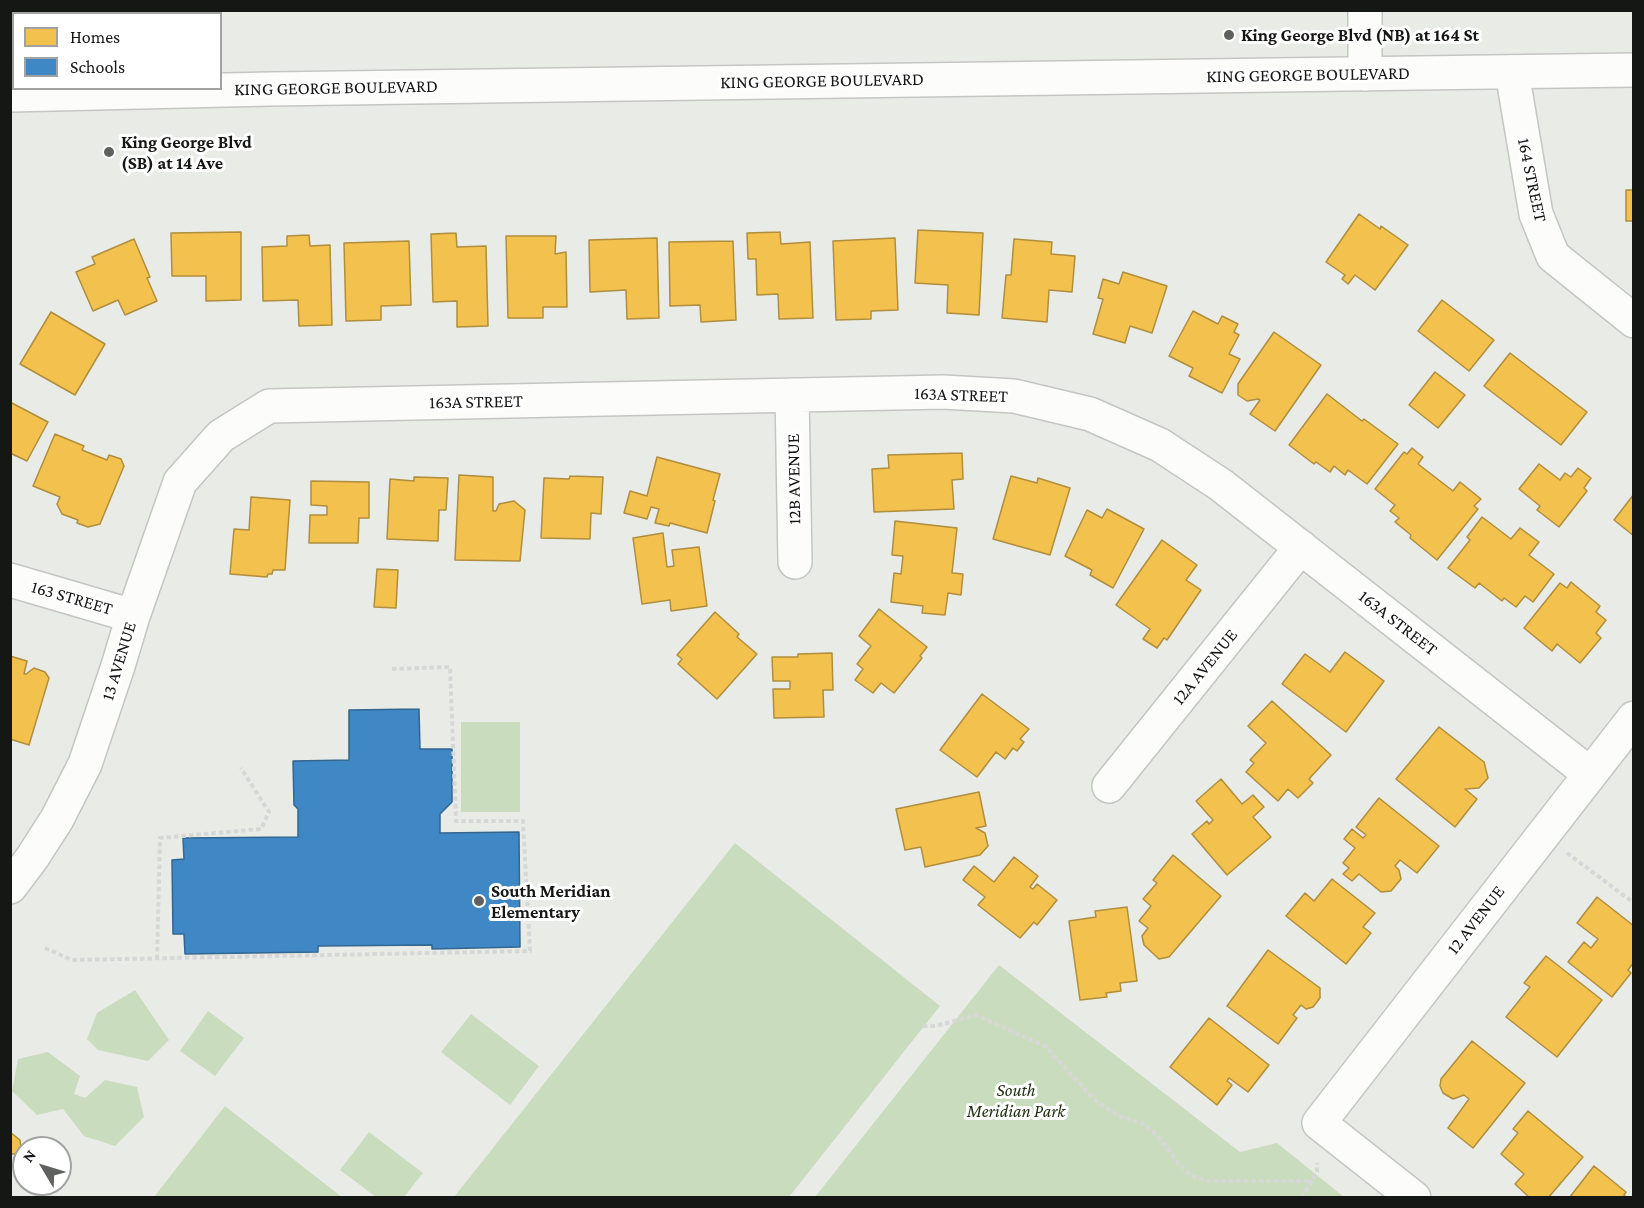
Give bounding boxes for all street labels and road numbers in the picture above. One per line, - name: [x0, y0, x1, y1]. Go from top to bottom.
- street label: KING GEORGE BOULEVARD: [1206, 62, 1410, 88]
- street label: KING GEORGE BOULEVARD: [720, 68, 924, 94]
- street label: KING GEORGE BOULEVARD: [234, 75, 438, 101]
- street label: 164 STREET: [1513, 136, 1551, 224]
- street label: 163A STREET: [914, 383, 1008, 407]
- street label: 163A STREET: [429, 390, 523, 414]
- street label: 12B AVENUE: [782, 433, 806, 525]
- street label: 163 STREET: [29, 576, 115, 620]
- street label: 163A STREET: [1354, 586, 1442, 660]
- street label: 13 AVENUE: [97, 619, 141, 703]
- street label: 12A AVENUE: [1168, 625, 1242, 709]
- street label: 12 AVENUE: [1443, 881, 1509, 959]

